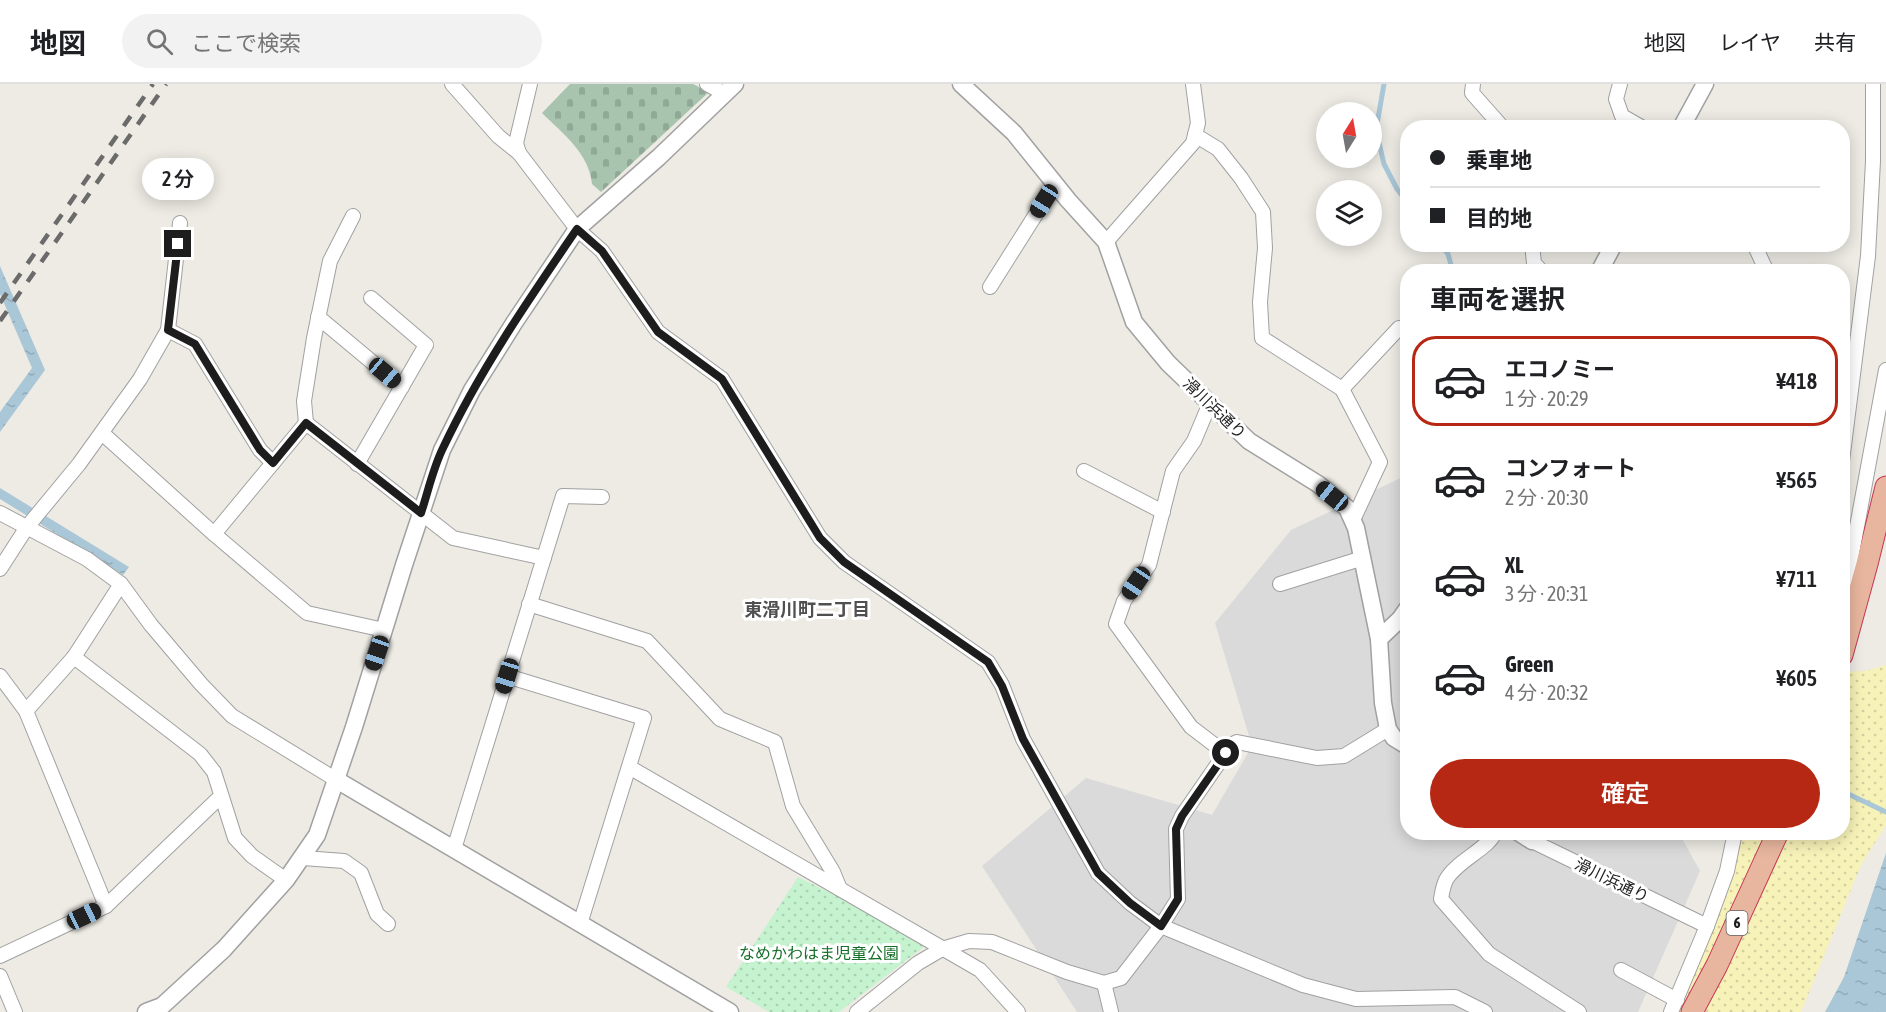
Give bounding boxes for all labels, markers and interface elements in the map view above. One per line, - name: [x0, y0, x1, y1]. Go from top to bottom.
- search box: [122, 14, 542, 68]
- icon: search: [143, 25, 176, 58]
- text: 地図: [30, 27, 86, 59]
- text: ここで検索: [191, 30, 301, 56]
- text: 地図: [1644, 30, 1686, 54]
- text: レイヤ: [1719, 30, 1781, 54]
- text: 共有: [1814, 30, 1856, 54]
- north arrow: [1316, 102, 1382, 168]
- map controls: [1316, 102, 1382, 246]
- text: 乗車地: [1466, 147, 1532, 173]
- callout: 2 分: [142, 157, 214, 199]
- text: 2 分: [162, 167, 194, 190]
- button: layers: [1316, 180, 1382, 246]
- car: [1027, 181, 1061, 221]
- text: 目的地: [1466, 205, 1532, 231]
- route end: [164, 230, 191, 257]
- text: 車両を選択: [1430, 284, 1565, 315]
- icon: car: [1433, 354, 1487, 408]
- car: [365, 355, 405, 391]
- text: エコノミー: [1505, 356, 1615, 382]
- text: ¥418: [1776, 368, 1817, 394]
- street label: 滑川浜通り: [1180, 374, 1250, 442]
- text: 1 分 · 20:29: [1505, 387, 1588, 410]
- icon: car: [1433, 453, 1487, 507]
- text: コンフォート: [1505, 455, 1636, 481]
- text: ¥565: [1776, 467, 1817, 493]
- car: [1312, 478, 1352, 514]
- text: 2 分 · 20:30: [1505, 486, 1588, 509]
- icon: car: [1433, 552, 1487, 606]
- text: XL: [1505, 552, 1523, 578]
- car: [1118, 563, 1154, 603]
- text: ¥711: [1776, 566, 1817, 592]
- text: 3 分 · 20:31: [1505, 582, 1588, 605]
- district label: 東滑川町二丁目: [744, 599, 870, 620]
- car: [363, 633, 391, 673]
- icon: car: [1433, 651, 1487, 705]
- text: Green: [1505, 651, 1554, 677]
- car: [493, 656, 521, 696]
- text: ¥605: [1776, 665, 1817, 691]
- text: 4 分 · 20:32: [1505, 681, 1588, 704]
- route start: [1212, 739, 1239, 766]
- button: 確定: [1430, 759, 1820, 828]
- street label: 滑川浜通り: [1572, 854, 1652, 906]
- car: [64, 900, 104, 932]
- road number: 6: [1726, 911, 1748, 935]
- park label: なめかわはま児童公園: [739, 944, 899, 962]

